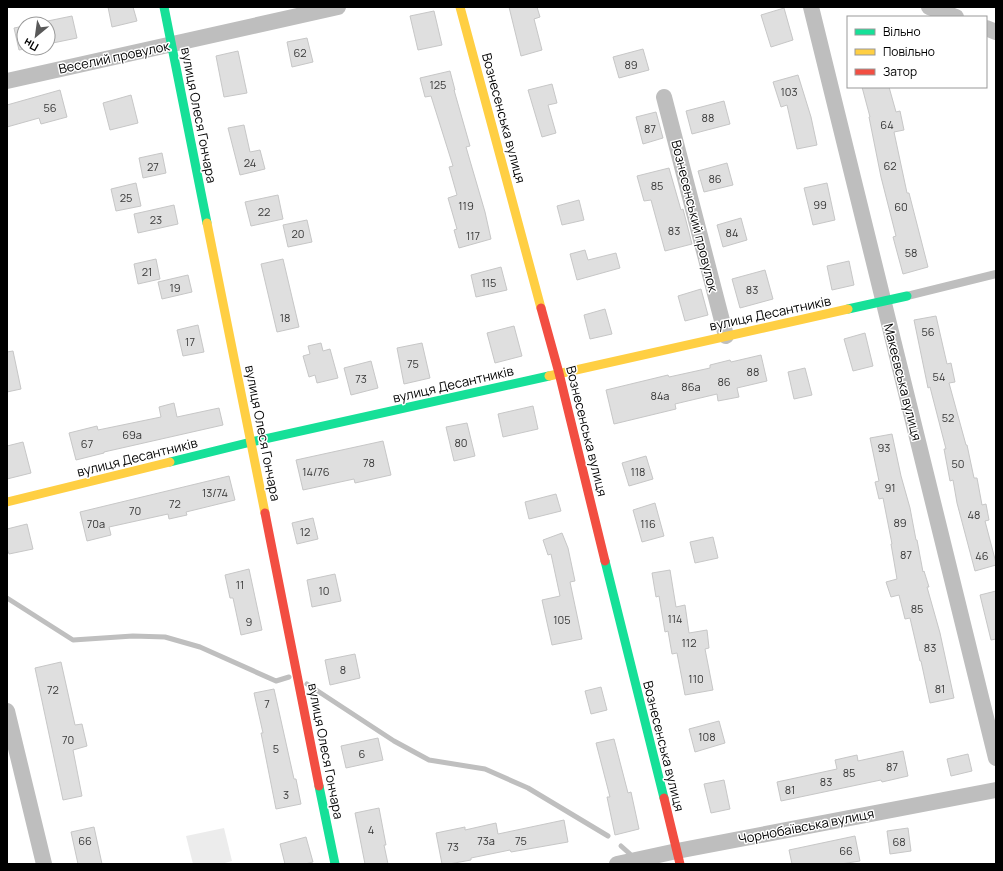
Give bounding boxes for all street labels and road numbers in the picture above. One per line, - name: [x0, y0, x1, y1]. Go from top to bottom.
- street label: Веселий провулок: [57, 36, 172, 78]
- street label: вулиця Олеся Гончара: [177, 45, 221, 185]
- street label: Вознесенська вулиця: [478, 51, 530, 185]
- street label: Вознесенський провулок: [667, 138, 723, 294]
- street label: вулиця Десантників: [708, 291, 832, 335]
- street label: Макеєвська вулиця: [880, 322, 926, 442]
- street label: вулиця Десантників: [391, 361, 515, 407]
- street label: вулиця Олеся Гончара: [241, 363, 285, 503]
- street label: Вознесенська вулиця: [562, 364, 612, 498]
- street label: вулиця Десантників: [75, 433, 199, 481]
- street label: Вознесенська вулиця: [639, 679, 689, 813]
- street label: вулиця Олеся Гончара: [304, 681, 348, 821]
- street label: Чорнобаївська вулиця: [737, 804, 875, 848]

